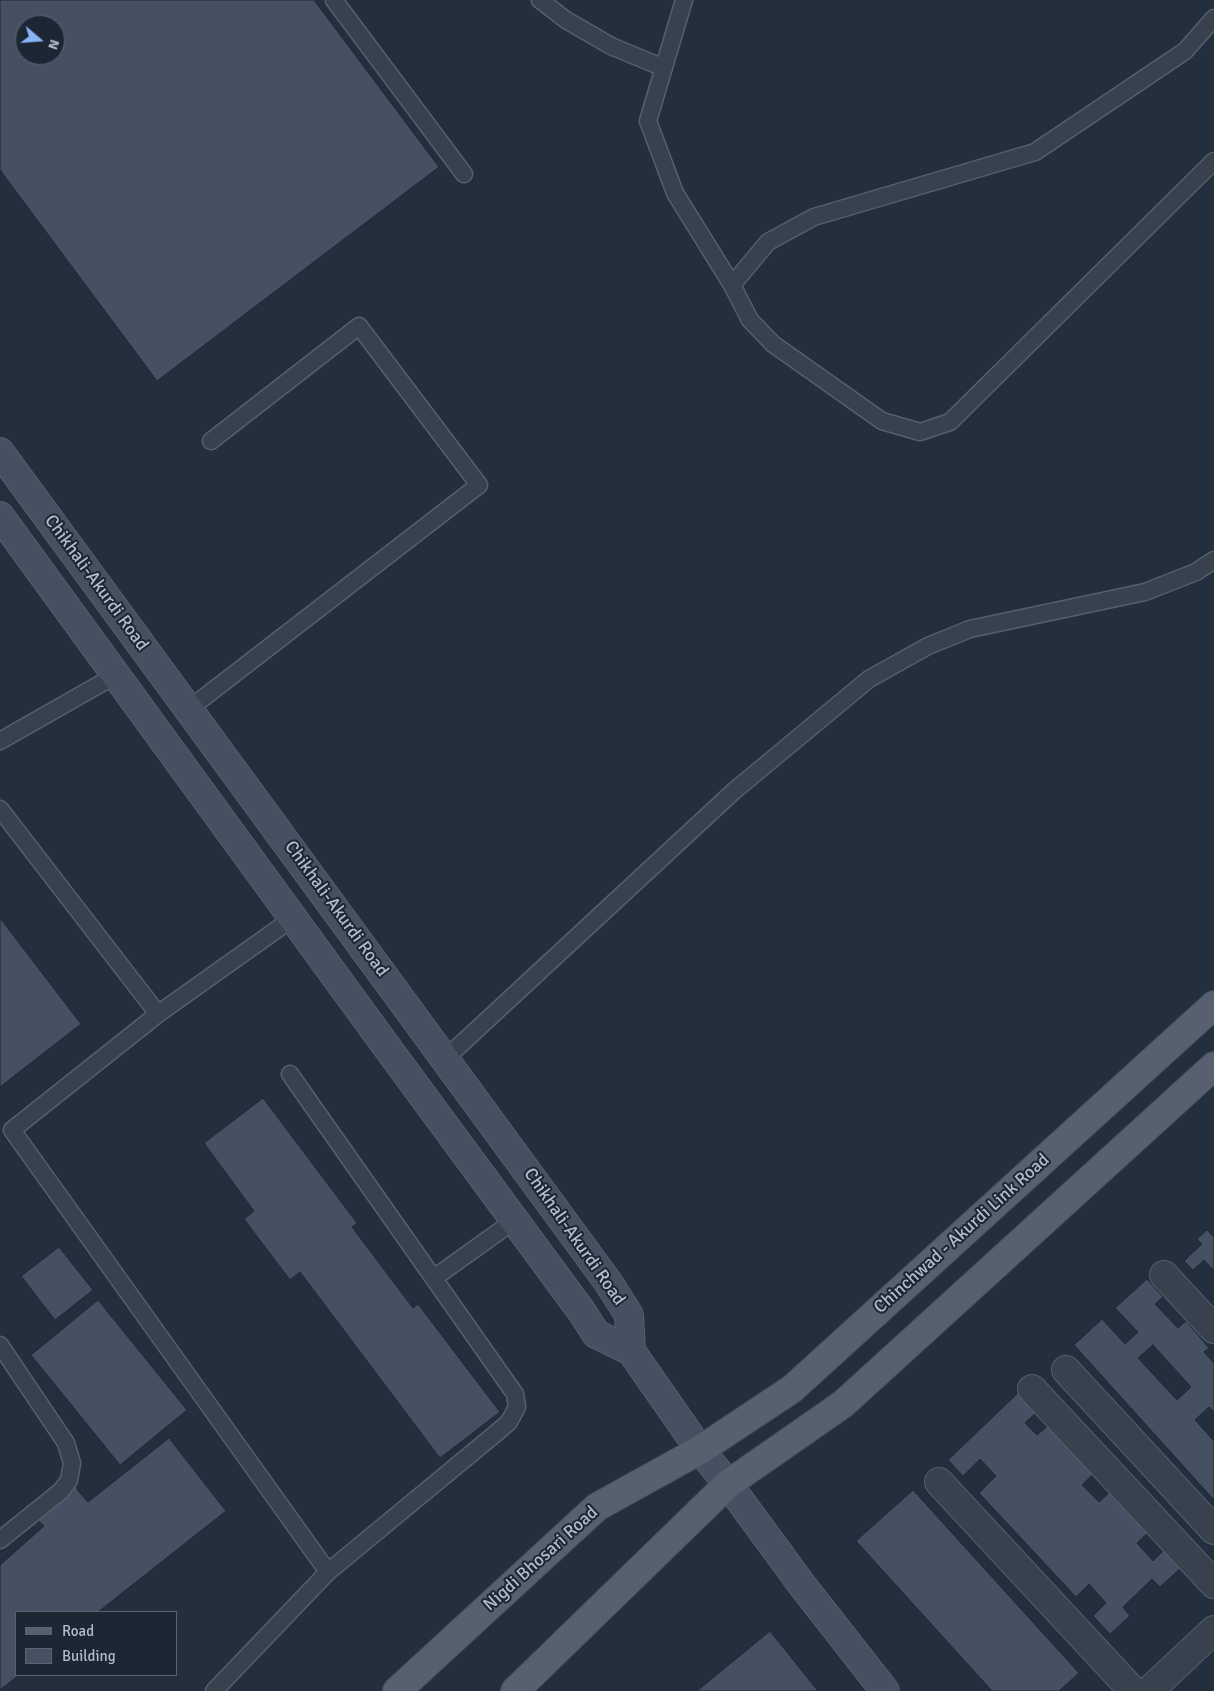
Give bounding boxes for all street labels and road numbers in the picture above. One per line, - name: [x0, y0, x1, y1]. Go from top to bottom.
- street label: Chikhali-Akurdi Road: [39, 511, 153, 655]
- street label: Chikhali-Akurdi Road: [279, 837, 393, 981]
- street label: Chinchwad - Akurdi Link Road: [870, 1149, 1054, 1319]
- street label: Chikhali-Akurdi Road: [518, 1164, 630, 1310]
- street label: Nigdi Bhosari Road: [479, 1502, 603, 1616]

